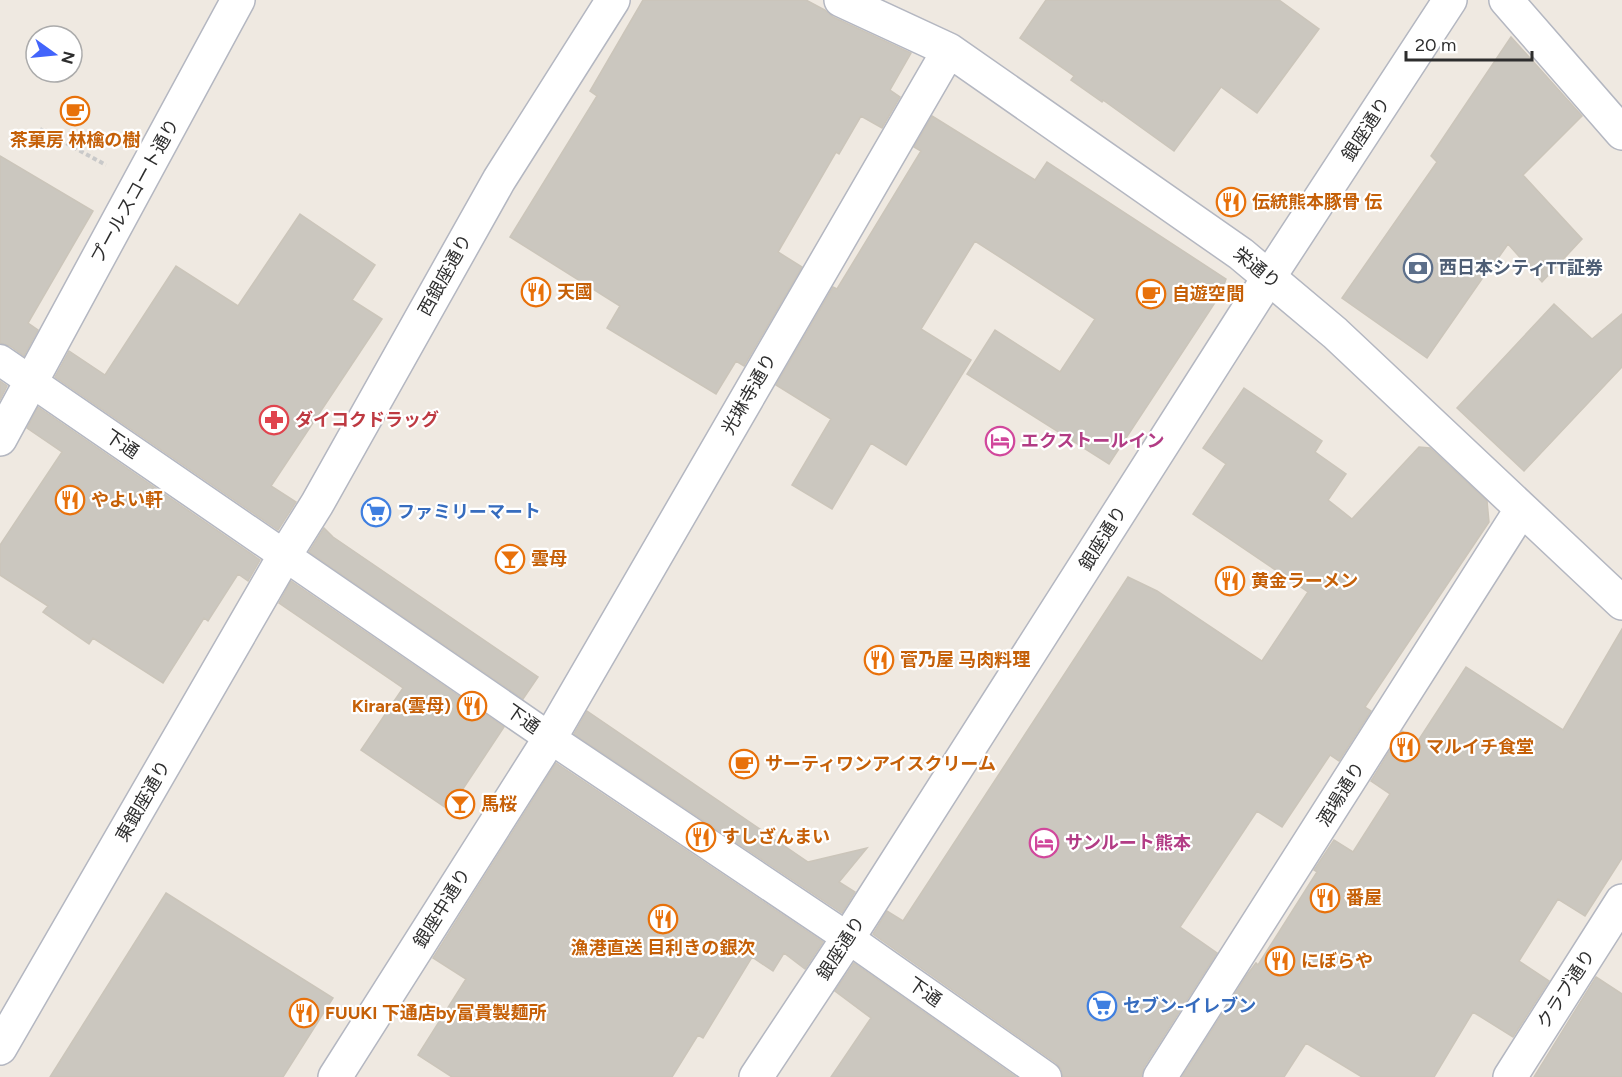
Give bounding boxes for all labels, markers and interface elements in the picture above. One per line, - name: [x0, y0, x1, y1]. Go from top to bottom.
- north arrow: [24, 24, 84, 84]
- scale bar: [1406, 24, 1532, 62]
- text: 20 m: [1415, 34, 1456, 56]
- text: N: [57, 49, 79, 66]
- street label: 銀座通り: [1337, 93, 1395, 165]
- cafe icon: 茶菓房 林檎の樹: [59, 95, 91, 127]
- street label: プールスコート通り: [86, 115, 184, 267]
- place label: 茶菓房 林檎の樹: [10, 129, 140, 151]
- restaurant icon: 伝統熊本豚骨 伝: [1215, 186, 1247, 218]
- place label: 伝統熊本豚骨 伝: [1252, 191, 1382, 213]
- street label: 西銀座通り: [414, 230, 476, 320]
- street label: 栄通り: [1229, 242, 1285, 294]
- bank icon: 西日本シティTT証券: [1402, 252, 1434, 284]
- place label: 西日本シティTT証券: [1439, 257, 1603, 279]
- restaurant icon: 天國: [520, 276, 552, 308]
- cafe icon: 自遊空間: [1135, 278, 1167, 310]
- place label: 天國: [557, 281, 593, 303]
- place label: 自遊空間: [1172, 283, 1244, 305]
- street label: 光琳寺通り: [717, 350, 781, 438]
- pharmacy icon: ダイコクドラッグ: [258, 404, 290, 436]
- place label: ダイコクドラッグ: [295, 409, 439, 431]
- street label: 下通: [101, 425, 143, 463]
- hotel icon: エクストールイン: [984, 425, 1016, 457]
- place label: エクストールイン: [1021, 430, 1164, 452]
- restaurant icon: やよい軒: [54, 484, 86, 516]
- place label: やよい軒: [91, 489, 163, 511]
- supermarket icon: ファミリーマート: [360, 496, 392, 528]
- place label: ファミリーマート: [397, 501, 541, 523]
- street label: 銀座通り: [1075, 502, 1131, 574]
- bar icon: 雲母: [494, 543, 526, 575]
- place label: 雲母: [531, 548, 567, 570]
- restaurant icon: 黄金ラーメン: [1214, 565, 1246, 597]
- place label: 黄金ラーメン: [1251, 570, 1358, 592]
- restaurant icon: 菅乃屋 马肉料理: [863, 644, 895, 676]
- place label: 菅乃屋 马肉料理: [900, 649, 1030, 671]
- restaurant icon: Kirara(雲母): [456, 690, 488, 722]
- place label: Kirara(雲母): [352, 695, 451, 717]
- street label: 下通: [502, 700, 544, 738]
- restaurant icon: マルイチ食堂: [1389, 731, 1421, 763]
- place label: マルイチ食堂: [1426, 736, 1534, 758]
- cafe icon: サーティワンアイスクリーム: [728, 748, 760, 780]
- place label: サーティワンアイスクリーム: [765, 753, 996, 775]
- street label: 東銀座通り: [111, 757, 175, 845]
- street label: 酒場通り: [1313, 758, 1369, 830]
- bar icon: 馬桜: [444, 788, 476, 820]
- place label: 馬桜: [481, 793, 517, 815]
- restaurant icon: すしざんまい: [685, 821, 717, 853]
- place label: すしざんまい: [722, 826, 830, 848]
- hotel icon: サンルート熊本: [1028, 827, 1060, 859]
- place label: サンルート熊本: [1065, 832, 1191, 854]
- street label: 銀座中通り: [409, 864, 475, 952]
- restaurant icon: 番屋: [1309, 882, 1341, 914]
- place label: 番屋: [1346, 887, 1382, 909]
- restaurant icon: 漁港直送 目利きの銀次: [647, 903, 679, 935]
- street label: 銀座通り: [812, 912, 870, 984]
- place label: 漁港直送 目利きの銀次: [571, 937, 755, 959]
- restaurant icon: にぼらや: [1264, 945, 1296, 977]
- street label: クラブ通り: [1532, 945, 1600, 1033]
- place label: にぼらや: [1301, 950, 1373, 972]
- street label: 下通: [904, 973, 946, 1011]
- supermarket icon: セブン-イレブン: [1086, 990, 1118, 1022]
- place label: セブン-イレブン: [1123, 995, 1256, 1017]
- restaurant icon: FUUKI 下通店by富貴製麺所: [288, 997, 320, 1029]
- place label: FUUKI 下通店by富貴製麺所: [325, 1002, 547, 1024]

